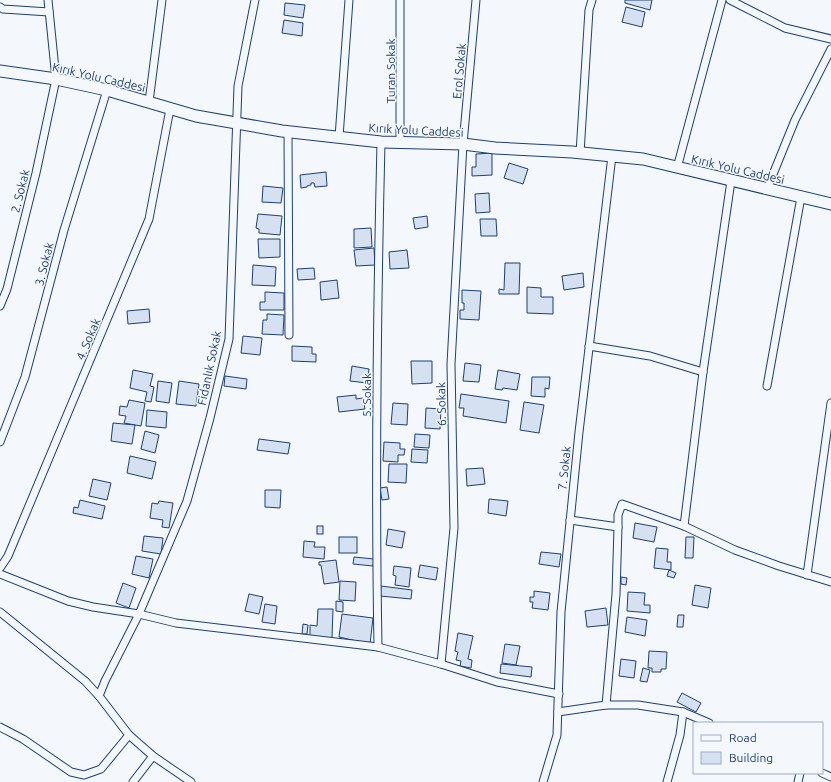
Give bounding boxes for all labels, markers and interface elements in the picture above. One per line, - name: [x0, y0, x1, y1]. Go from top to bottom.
- street label: Turan Sokak: [384, 38, 397, 104]
- street label: Erol Sokak: [450, 43, 468, 99]
- street label: Kırık Yolu Caddesi: [51, 60, 147, 94]
- street label: Kırık Yolu Caddesi: [368, 121, 464, 139]
- street label: Kırık Yolu Caddesi: [690, 152, 786, 186]
- street label: 2. Sokak: [8, 168, 32, 214]
- street label: 3. Sokak: [32, 241, 56, 287]
- street label: 4. Sokak: [73, 316, 103, 362]
- street label: Fidanlık Sokak: [195, 330, 223, 406]
- street label: 5. Sokak: [360, 373, 373, 417]
- street label: 6. Sokak: [434, 382, 448, 426]
- street label: 7. Sokak: [555, 445, 573, 491]
- legend: [693, 722, 823, 774]
- text: Road: [729, 731, 757, 744]
- text: Building: [729, 751, 773, 764]

